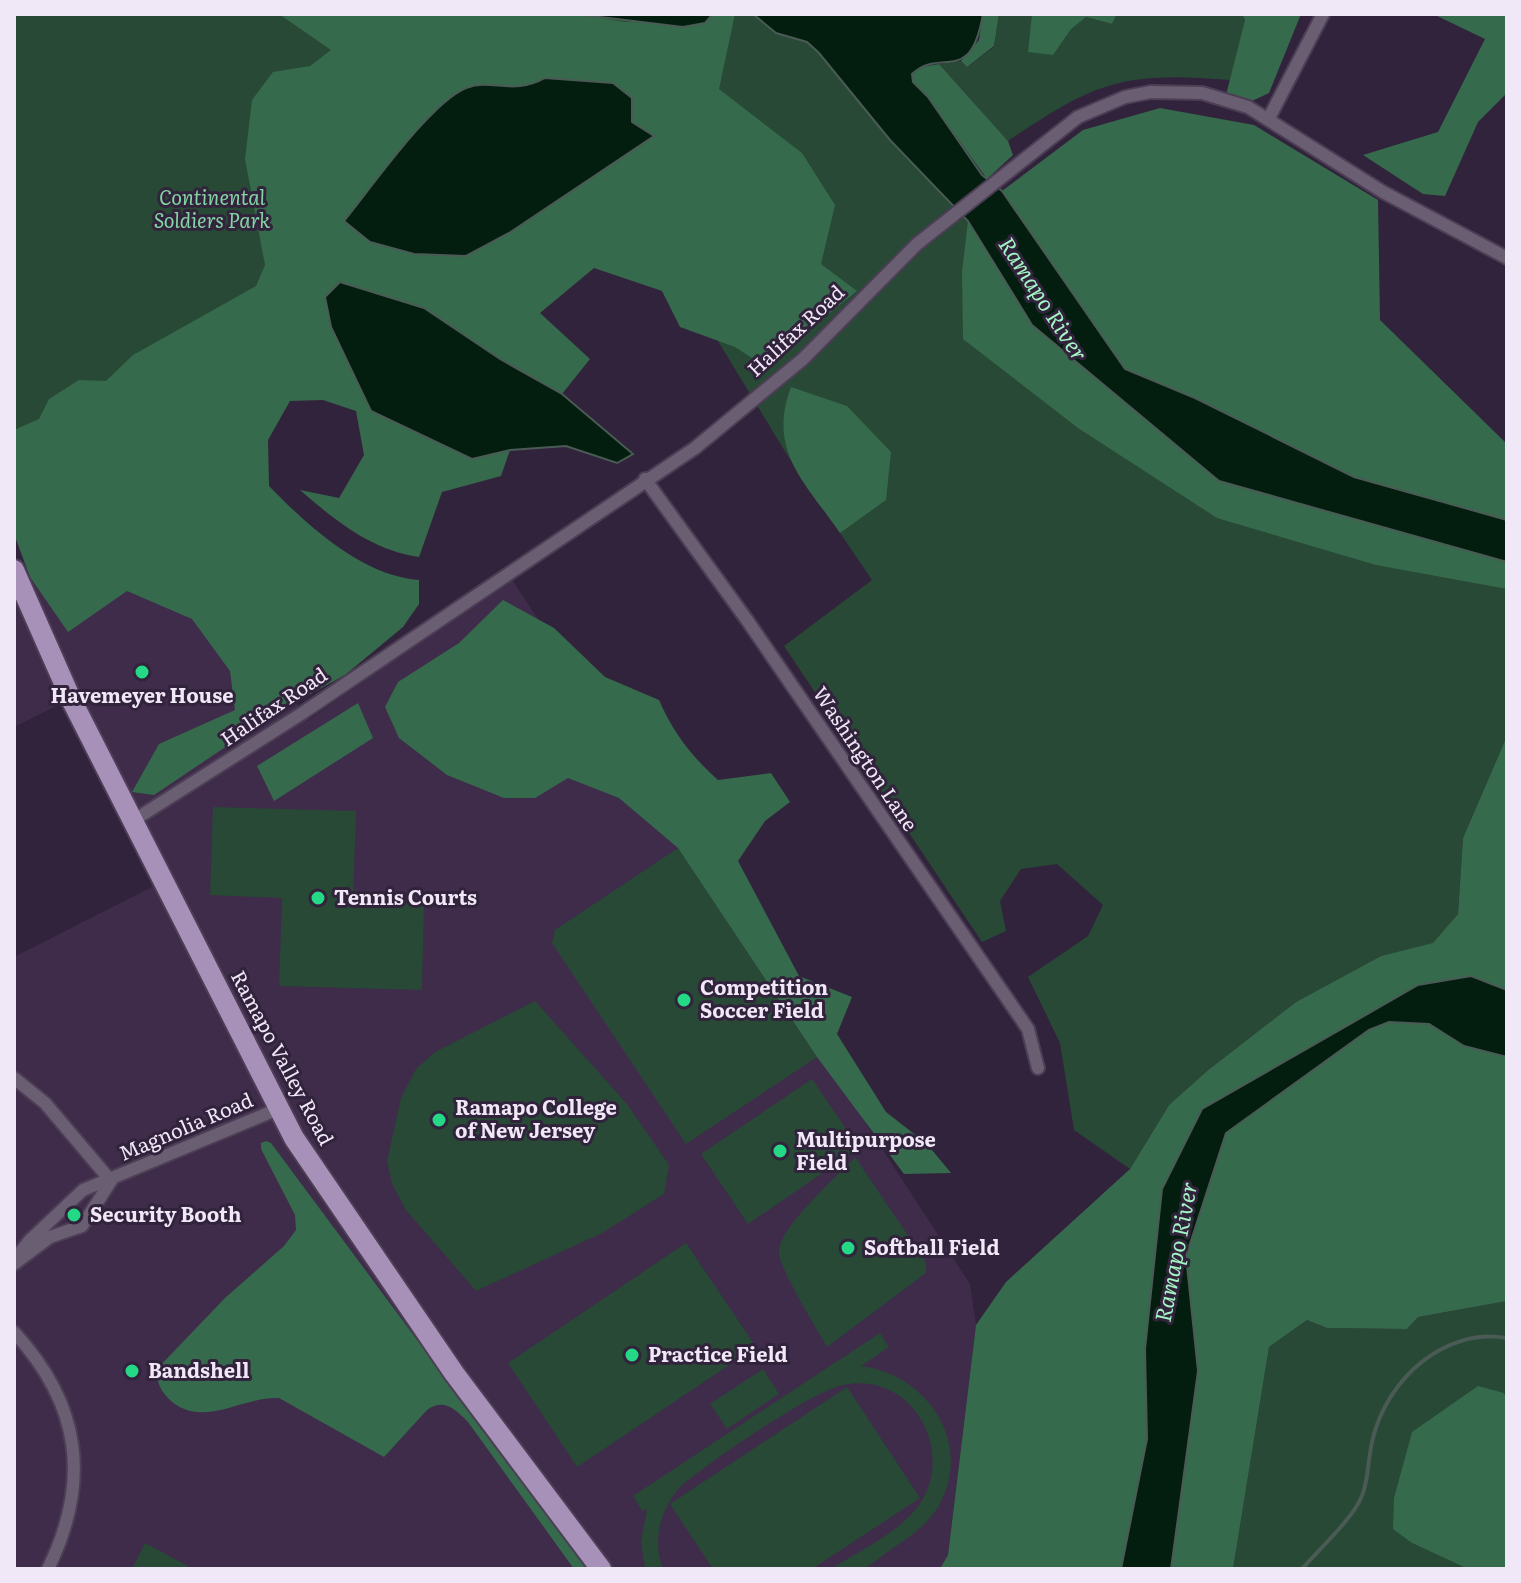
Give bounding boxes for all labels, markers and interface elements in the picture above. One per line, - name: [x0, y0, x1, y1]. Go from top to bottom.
- park label: Continental Soldiers Park: [154, 181, 270, 234]
- water label: Ramapo River: [992, 230, 1097, 367]
- street label: Halifax Road: [739, 277, 850, 382]
- street label: Halifax Road: [213, 658, 332, 752]
- marker: Havemeyer House: [133, 663, 151, 681]
- place label: Havemeyer House: [51, 679, 233, 709]
- street label: Washington Lane: [807, 679, 926, 836]
- place label: Tennis Courts: [334, 881, 477, 911]
- marker: Tennis Courts: [309, 889, 327, 907]
- street label: Ramapo Valley Road: [225, 964, 343, 1150]
- place label: Competition Soccer Field: [700, 971, 828, 1024]
- marker: Competition Soccer Field: [675, 991, 693, 1009]
- street label: Magnolia Road: [114, 1083, 257, 1167]
- place label: Ramapo College of New Jersey: [455, 1091, 617, 1144]
- marker: Ramapo College of New Jersey: [430, 1111, 448, 1129]
- place label: Multipurpose Field: [796, 1123, 936, 1176]
- marker: Multipurpose Field: [771, 1142, 789, 1160]
- water label: Ramapo River: [1145, 1179, 1204, 1325]
- place label: Security Booth: [90, 1198, 242, 1228]
- marker: Security Booth: [65, 1206, 83, 1224]
- place label: Softball Field: [864, 1231, 1000, 1261]
- marker: Softball Field: [839, 1239, 857, 1257]
- place label: Practice Field: [648, 1338, 788, 1368]
- marker: Practice Field: [623, 1346, 641, 1364]
- place label: Bandshell: [148, 1354, 249, 1384]
- marker: Bandshell: [123, 1362, 141, 1380]

